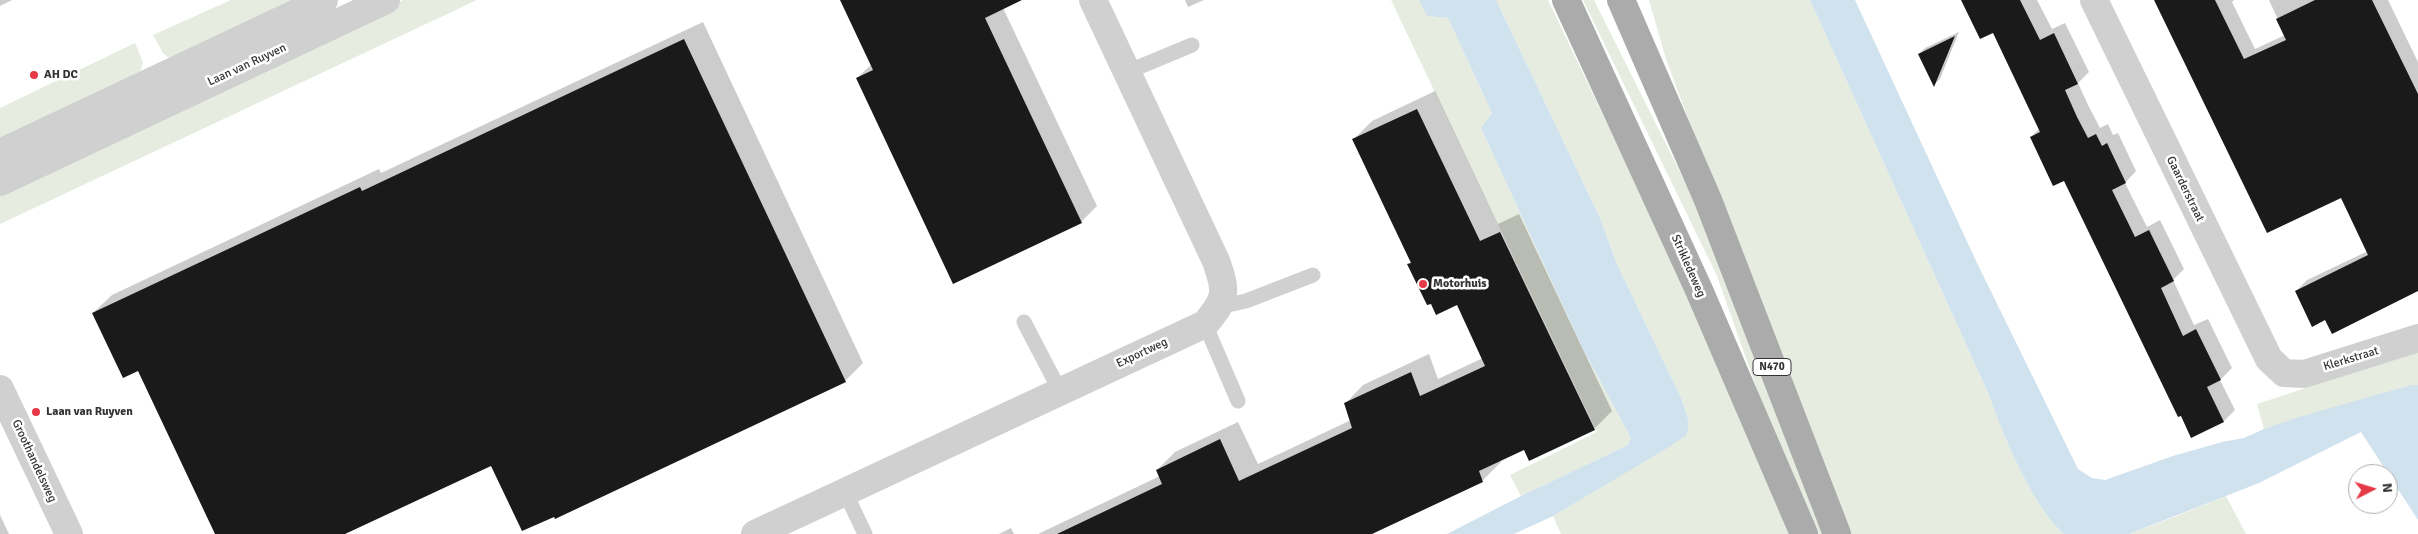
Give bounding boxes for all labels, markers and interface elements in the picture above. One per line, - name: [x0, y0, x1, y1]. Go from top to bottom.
- street label: Laan van Ruyven: [205, 40, 289, 90]
- place label: AH DC: [44, 68, 78, 82]
- marker: AH DC: [28, 69, 40, 81]
- street label: Gaarderstraat: [2163, 154, 2207, 224]
- street label: Strikledeweg: [1668, 232, 1708, 300]
- place label: Motorhuis: [1433, 277, 1487, 291]
- marker: Motorhuis: [1417, 278, 1429, 290]
- street label: Exportweg: [1114, 335, 1170, 371]
- street label: Klerkstraat: [2322, 344, 2380, 374]
- road number: N470: [1753, 358, 1791, 376]
- place label: Laan van Ruyven: [46, 405, 133, 419]
- marker: Laan van Ruyven: [30, 406, 42, 418]
- street label: Groothandelsweg: [9, 417, 59, 505]
- north arrow: [2348, 464, 2398, 514]
- text: N: [2379, 482, 2396, 493]

